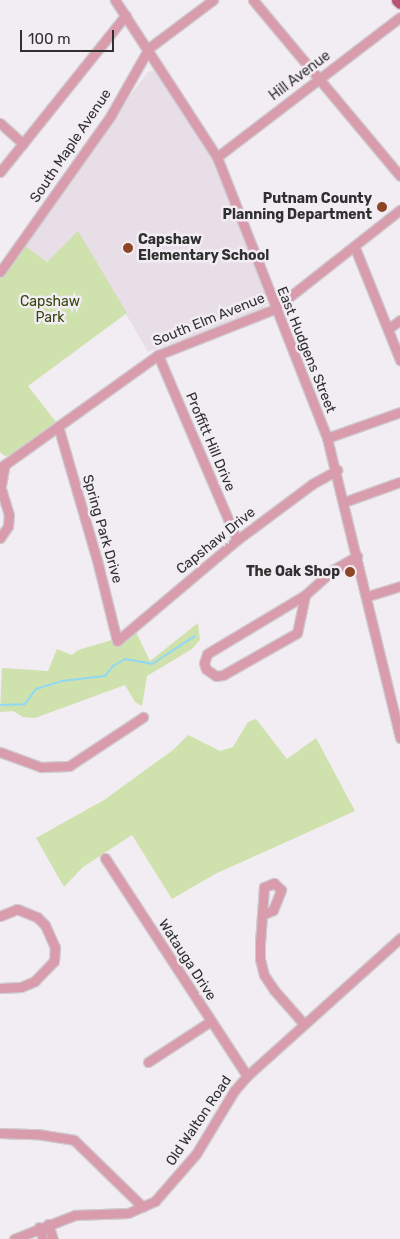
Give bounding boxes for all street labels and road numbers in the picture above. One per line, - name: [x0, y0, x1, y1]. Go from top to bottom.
- street label: Hill Avenue: [266, 47, 334, 105]
- street label: South Maple Avenue: [27, 86, 115, 206]
- street label: East Hudgens Street: [273, 284, 339, 416]
- street label: South Elm Avenue: [151, 290, 267, 350]
- street label: Proffitt Hill Drive: [182, 390, 238, 494]
- street label: Spring Park Drive: [78, 473, 126, 585]
- street label: Capshaw Drive: [173, 504, 259, 578]
- street label: Watauga Drive: [155, 916, 219, 1004]
- street label: Old Walton Road: [163, 1073, 235, 1169]

